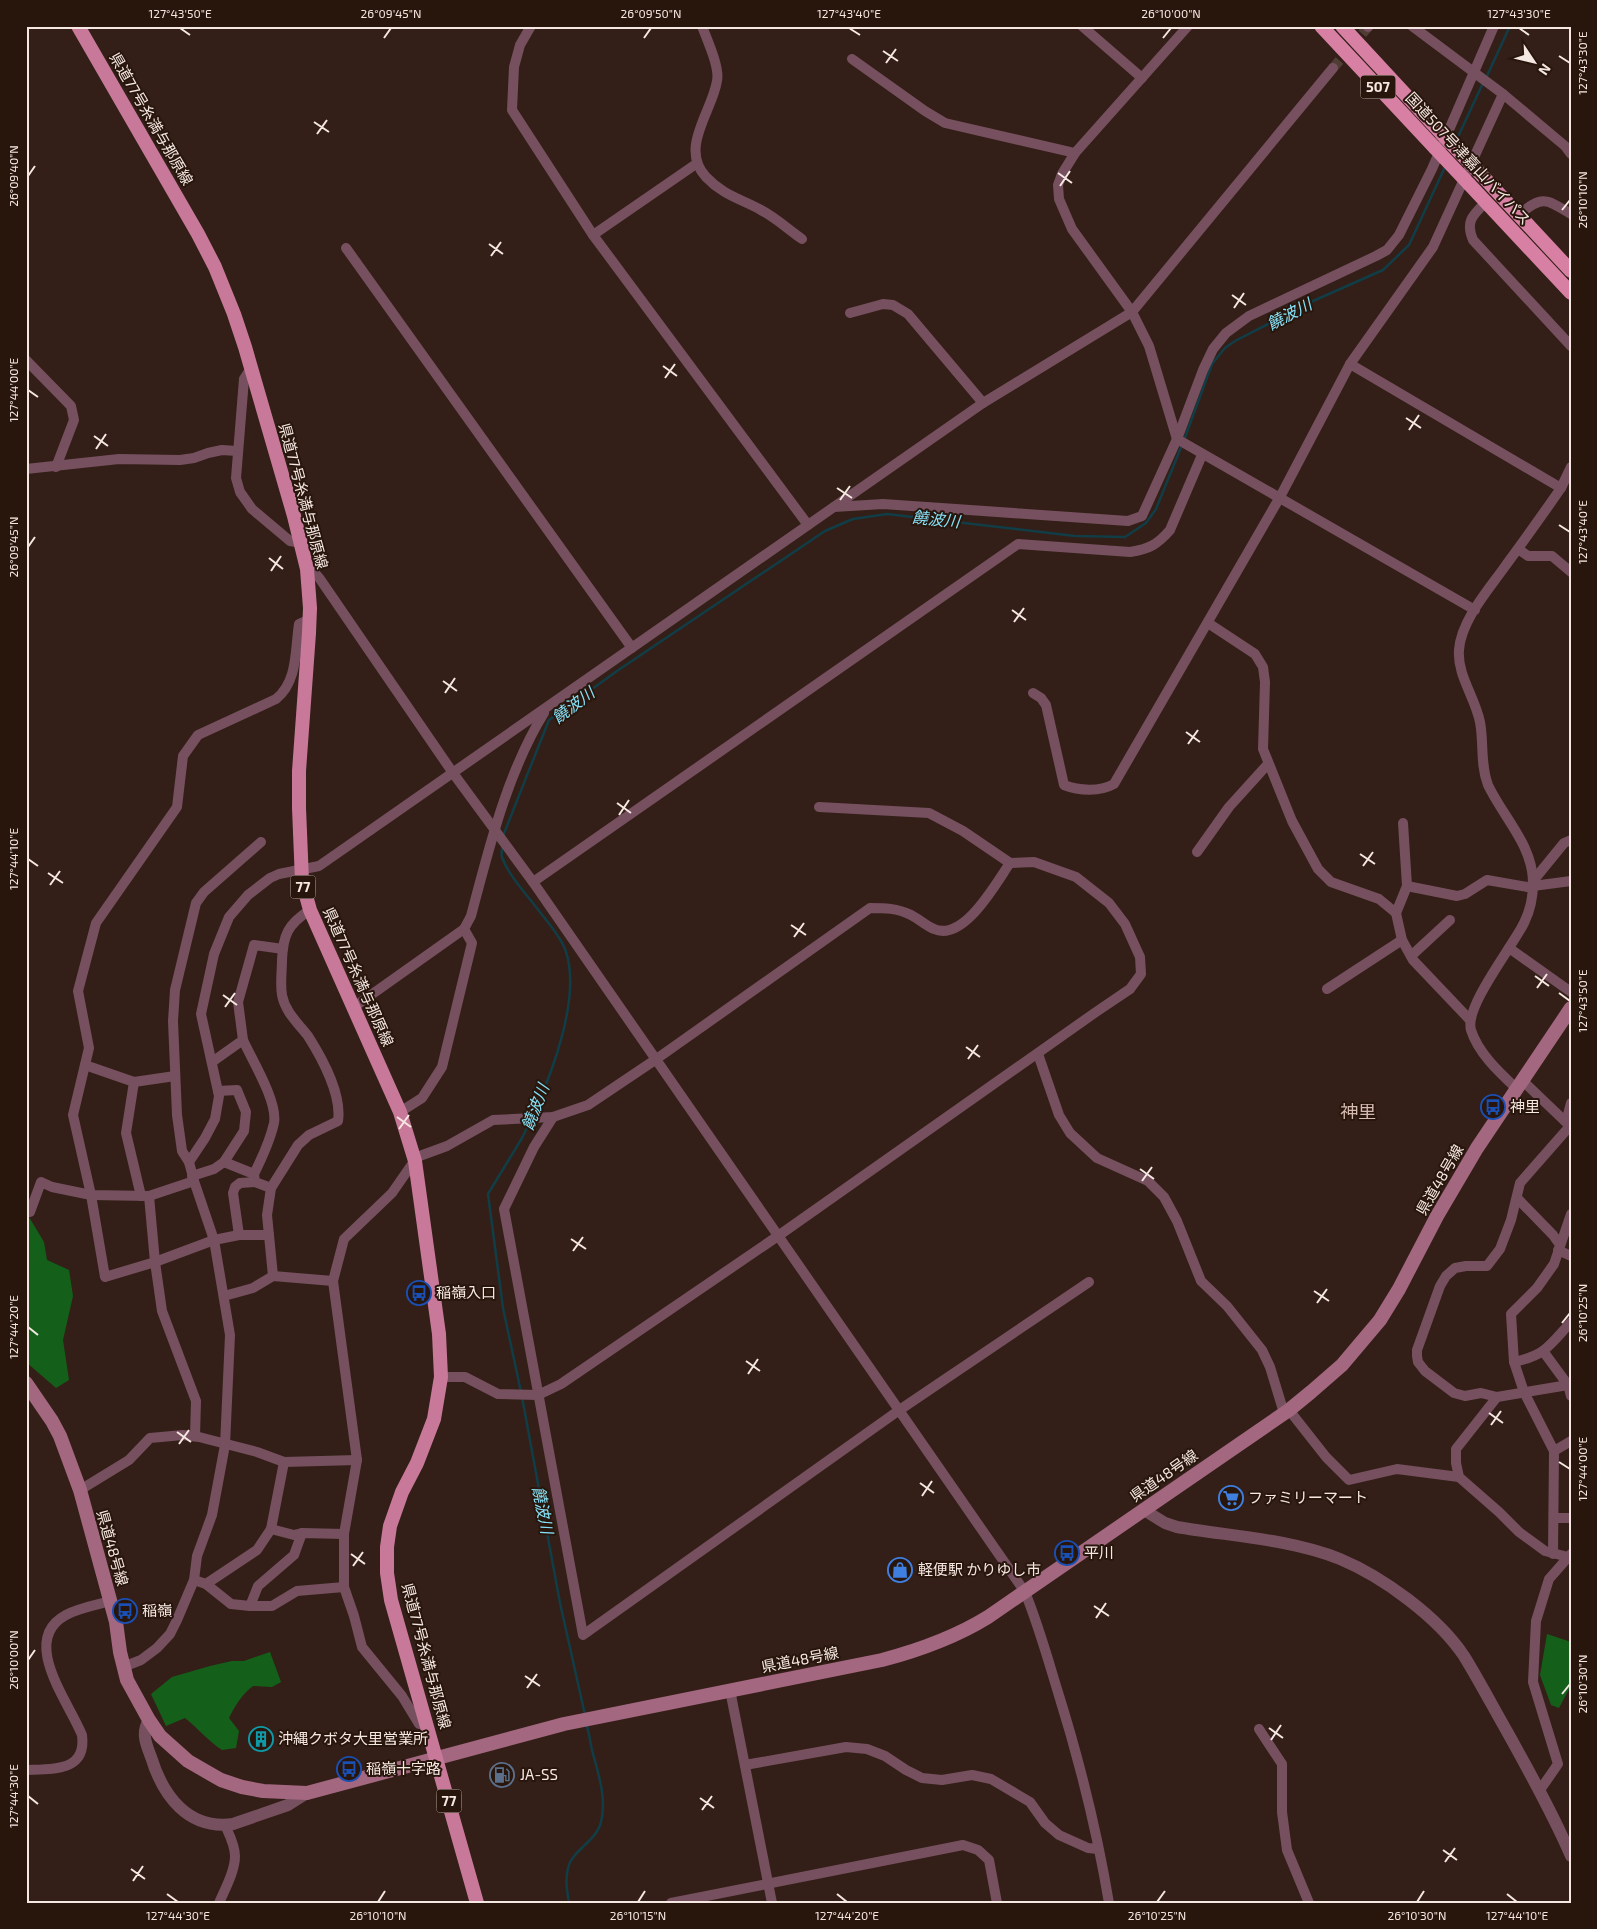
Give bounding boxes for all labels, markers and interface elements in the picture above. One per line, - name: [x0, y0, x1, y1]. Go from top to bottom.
- text: 127°43'50"E: [148, 6, 212, 20]
- text: 26°09'45"N: [361, 6, 421, 20]
- text: 26°09'50"N: [621, 6, 681, 20]
- text: 127°43'40"E: [817, 6, 881, 20]
- text: 26°10'00"N: [1141, 6, 1201, 20]
- text: 127°43'30"E: [1487, 6, 1551, 20]
- text: 127°43'30"E: [1575, 31, 1589, 95]
- north arrow: [1510, 38, 1560, 88]
- street label: 県道77号糸満与那原線: [106, 49, 197, 188]
- text: N: [1535, 61, 1555, 79]
- road number: 507: [1360, 75, 1396, 98]
- street label: 国道507号津嘉山バイパス: [1403, 88, 1535, 228]
- text: 26°09'40"N: [6, 145, 20, 207]
- text: 26°10'10"N: [1575, 171, 1589, 229]
- water label: 饒波川: [1263, 293, 1316, 333]
- text: 127°44'00"E: [6, 357, 20, 422]
- street label: 県道77号糸満与那原線: [276, 421, 332, 571]
- text: 127°43'40"E: [1575, 500, 1589, 564]
- water label: 饒波川: [911, 507, 963, 531]
- text: 26°09'45"N: [6, 517, 20, 577]
- water label: 饒波川: [548, 681, 599, 727]
- text: 127°44'10"E: [6, 828, 20, 890]
- road number: 77: [290, 876, 316, 899]
- street label: 県道77号糸満与那原線: [320, 904, 398, 1049]
- text: 127°43'50"E: [1575, 969, 1589, 1033]
- water label: 饒波川: [517, 1079, 553, 1133]
- bus stop icon: 神里: [1480, 1094, 1506, 1120]
- place label: 神里: [1510, 1097, 1540, 1115]
- district label: 神里: [1340, 1100, 1376, 1122]
- street label: 県道48号線: [1412, 1141, 1467, 1218]
- bus stop icon: 稲嶺入口: [406, 1280, 432, 1306]
- place label: 稲嶺入口: [436, 1283, 496, 1301]
- text: 26°10'25"N: [1575, 1284, 1589, 1342]
- text: 127°44'20"E: [6, 1295, 20, 1359]
- text: 127°44'00"E: [1575, 1436, 1589, 1501]
- street label: 県道48号線: [1126, 1445, 1201, 1505]
- water label: 饒波川: [530, 1485, 558, 1537]
- supermarket icon: ファミリーマート: [1218, 1485, 1244, 1511]
- place label: ファミリーマート: [1248, 1488, 1368, 1506]
- street label: 県道48号線: [94, 1508, 132, 1588]
- bus stop icon: 平川: [1054, 1540, 1080, 1566]
- place label: 平川: [1084, 1543, 1114, 1561]
- shop icon: 軽便駅 かりゆし市: [887, 1557, 913, 1583]
- place label: 軽便駅 かりゆし市: [918, 1560, 1041, 1578]
- street label: 県道77号糸満与那原線: [399, 1581, 455, 1731]
- bus stop icon: 稲嶺: [112, 1598, 138, 1624]
- place label: 稲嶺: [142, 1601, 172, 1619]
- text: 26°10'00"N: [6, 1630, 20, 1690]
- street label: 県道48号線: [760, 1643, 840, 1675]
- text: 26°10'30"N: [1575, 1654, 1589, 1714]
- building icon: 沖縄クボタ大里営業所: [248, 1726, 274, 1752]
- place label: 沖縄クボタ大里営業所: [278, 1729, 428, 1747]
- bus stop icon: 稲嶺十字路: [336, 1756, 362, 1782]
- place label: 稲嶺十字路: [366, 1759, 441, 1777]
- fuel station icon: JA-SS: [489, 1762, 515, 1788]
- text: 127°44'30"E: [6, 1764, 20, 1828]
- place label: JA-SS: [520, 1765, 558, 1783]
- road number: 77: [436, 1790, 462, 1812]
- text: 127°44'30"E: [146, 1908, 210, 1922]
- text: 26°10'10"N: [349, 1908, 407, 1922]
- text: 26°10'15"N: [610, 1908, 666, 1922]
- text: 127°44'20"E: [815, 1908, 879, 1922]
- text: 26°10'25"N: [1128, 1908, 1186, 1922]
- text: 26°10'30"N: [1387, 1908, 1447, 1922]
- text: 127°44'10"E: [1486, 1908, 1548, 1922]

